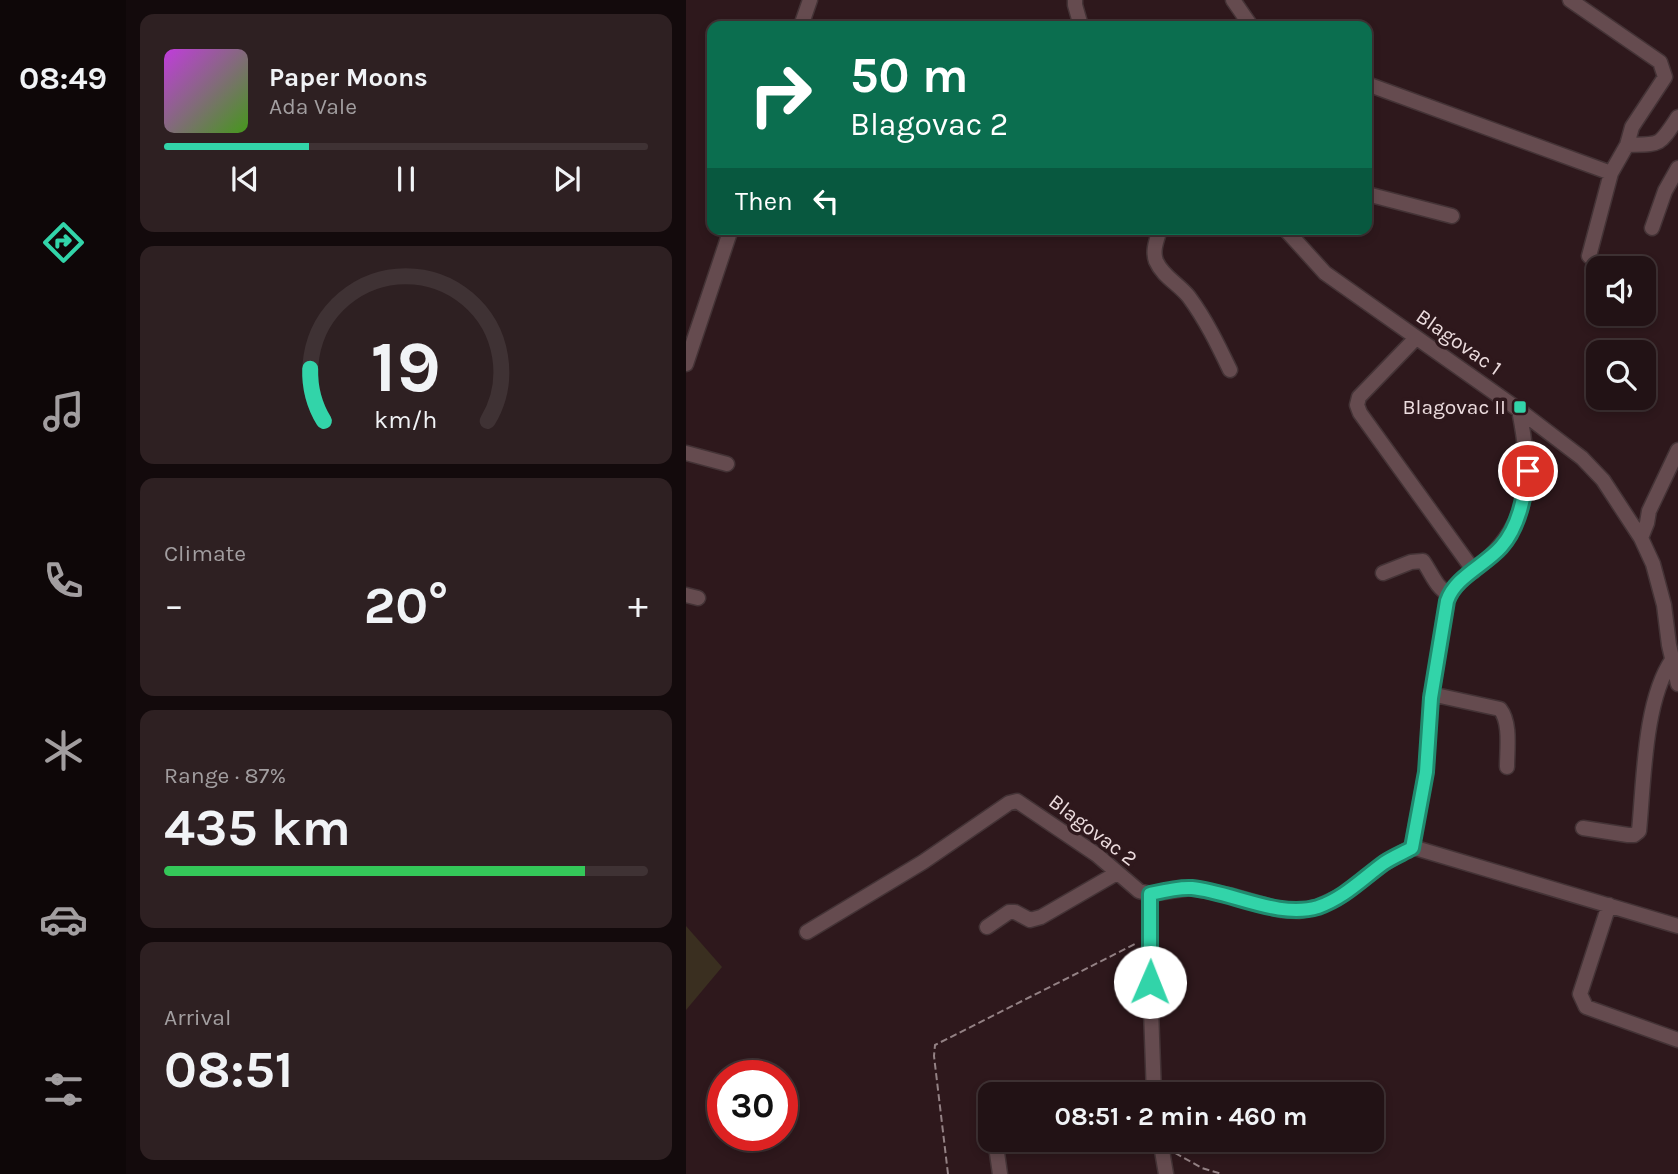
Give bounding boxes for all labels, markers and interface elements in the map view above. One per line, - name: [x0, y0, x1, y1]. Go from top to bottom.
- text: 50 m: [850, 47, 968, 104]
- icon: right: [735, 49, 826, 140]
- text: 08:49: [19, 60, 107, 97]
- text: Paper Moons: [269, 62, 428, 93]
- text: Ada Vale: [269, 93, 357, 120]
- text: Blagovac 2: [850, 106, 1008, 143]
- icon: previous: [226, 160, 264, 198]
- icon: pause: [387, 160, 425, 198]
- icon: next: [548, 160, 586, 198]
- icon: left: [807, 182, 845, 220]
- text: Then: [735, 186, 793, 217]
- icon: directions: [39, 218, 88, 267]
- map controls: [1586, 256, 1656, 410]
- button: sound: [1586, 256, 1656, 326]
- street label: Blagovac 1: [1412, 304, 1506, 380]
- text: 19: [371, 324, 441, 409]
- button: search: [1586, 340, 1656, 410]
- icon: music: [39, 387, 88, 436]
- place label: Blagovac II: [1402, 395, 1506, 419]
- marker: Blagovac II: [1512, 399, 1528, 415]
- text: km/h: [374, 405, 438, 434]
- pin: [1498, 441, 1558, 501]
- icon: arrive: [1509, 452, 1547, 490]
- text: Climate: [164, 540, 246, 567]
- icon: phone: [39, 556, 88, 605]
- text: 20°: [364, 575, 448, 636]
- text: −: [164, 583, 184, 628]
- text: +: [628, 583, 648, 628]
- icon: climate: [39, 726, 88, 775]
- text: Range · 87%: [164, 762, 286, 789]
- street label: Blagovac 2: [1044, 789, 1142, 871]
- text: 435 km: [164, 797, 351, 858]
- icon: car: [39, 895, 88, 944]
- position arrow: [1113, 945, 1187, 1019]
- text: Arrival: [164, 1004, 231, 1031]
- text: 08:51: [164, 1039, 293, 1100]
- speed limit sign: 30: [707, 1060, 798, 1151]
- icon: filters: [39, 1065, 88, 1114]
- text: 08:51 · 2 min · 460 m: [1055, 1101, 1307, 1132]

